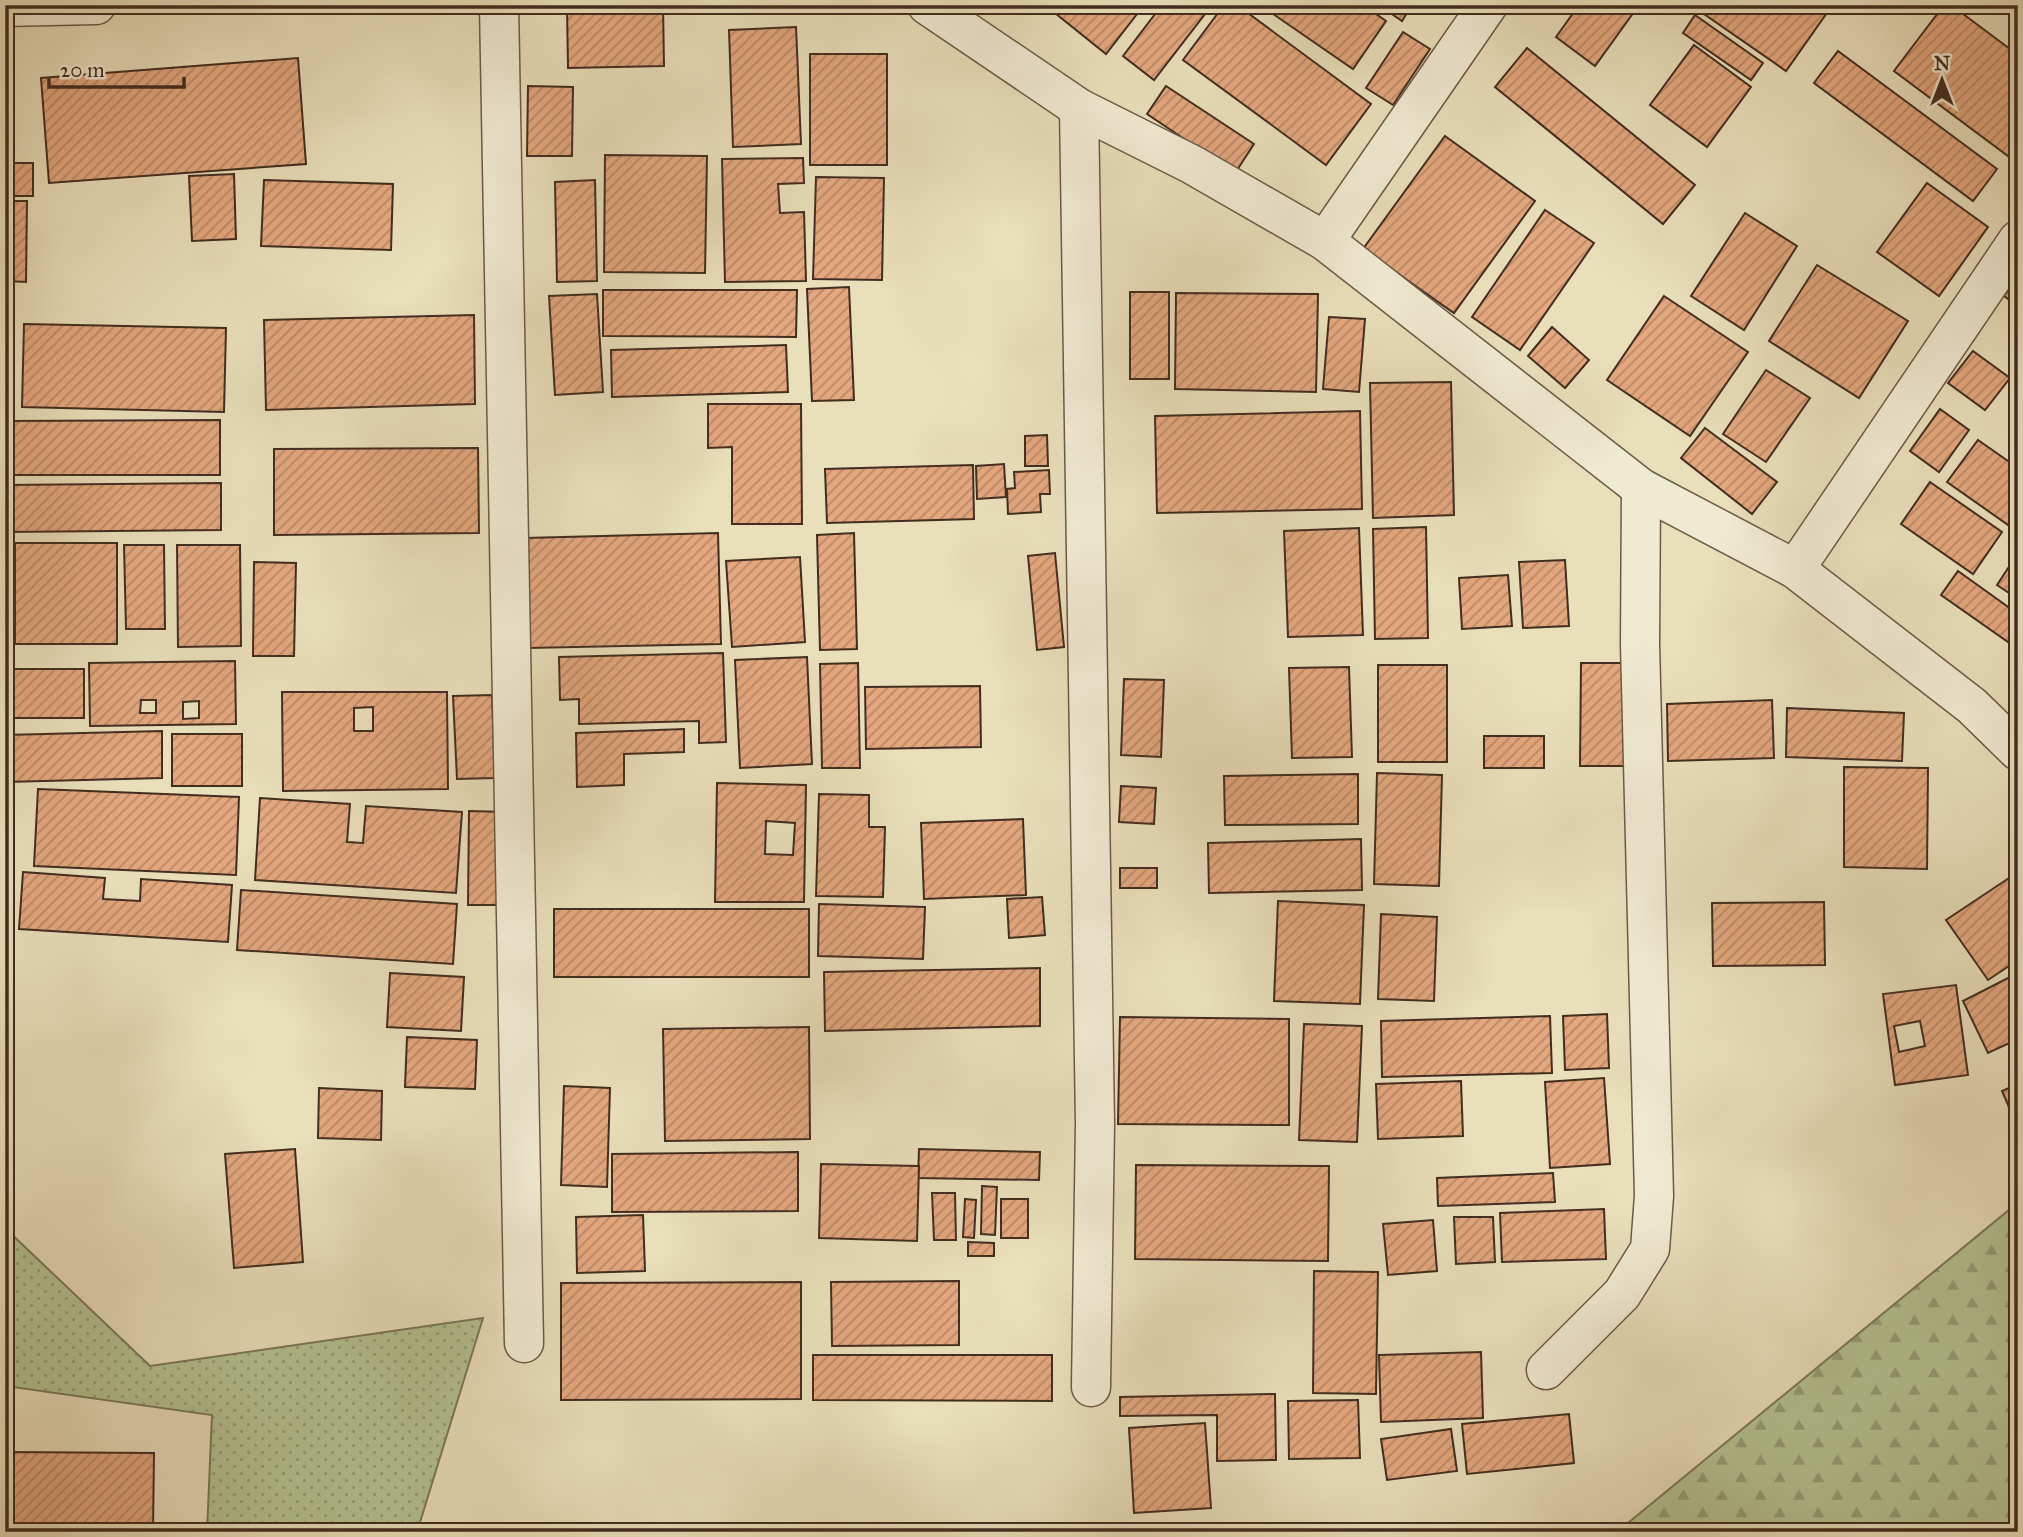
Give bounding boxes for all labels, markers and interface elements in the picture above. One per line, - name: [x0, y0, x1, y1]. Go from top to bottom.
- scale bar: [49, 46, 184, 90]
- north arrow: [1908, 46, 1978, 116]
- text: N: [1934, 52, 1950, 75]
- text: 20 m: [60, 57, 105, 83]

